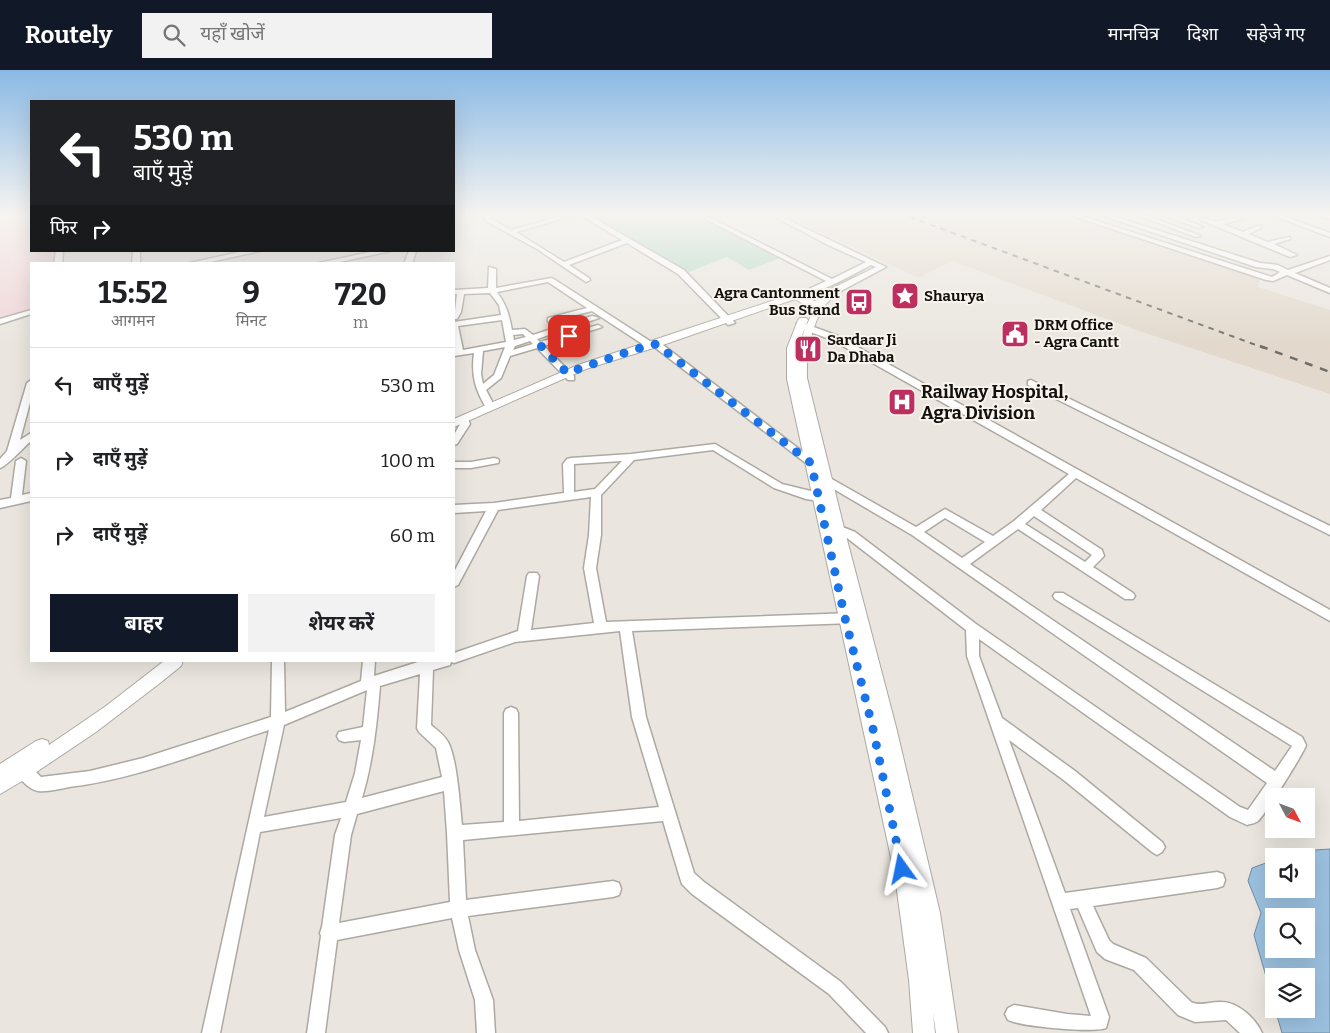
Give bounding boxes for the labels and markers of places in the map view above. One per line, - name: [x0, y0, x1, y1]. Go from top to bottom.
- place icon: Shaurya: [890, 281, 920, 311]
- place label: Agra Cantonment Bus Stand: [714, 284, 840, 319]
- bus stop icon: Agra Cantonment Bus Stand: [844, 287, 874, 317]
- place label: Shaurya: [924, 287, 985, 305]
- pin: [548, 315, 590, 357]
- place label: DRM Office - Agra Cantt: [1034, 316, 1119, 351]
- public building icon: DRM Office - Agra Cantt: [1000, 319, 1030, 349]
- place label: Sardaar Ji Da Dhaba: [827, 331, 897, 366]
- restaurant icon: Sardaar Ji Da Dhaba: [793, 334, 823, 364]
- place label: Railway Hospital, Agra Division: [921, 381, 1068, 424]
- hospital icon: Railway Hospital, Agra Division: [887, 387, 917, 417]

